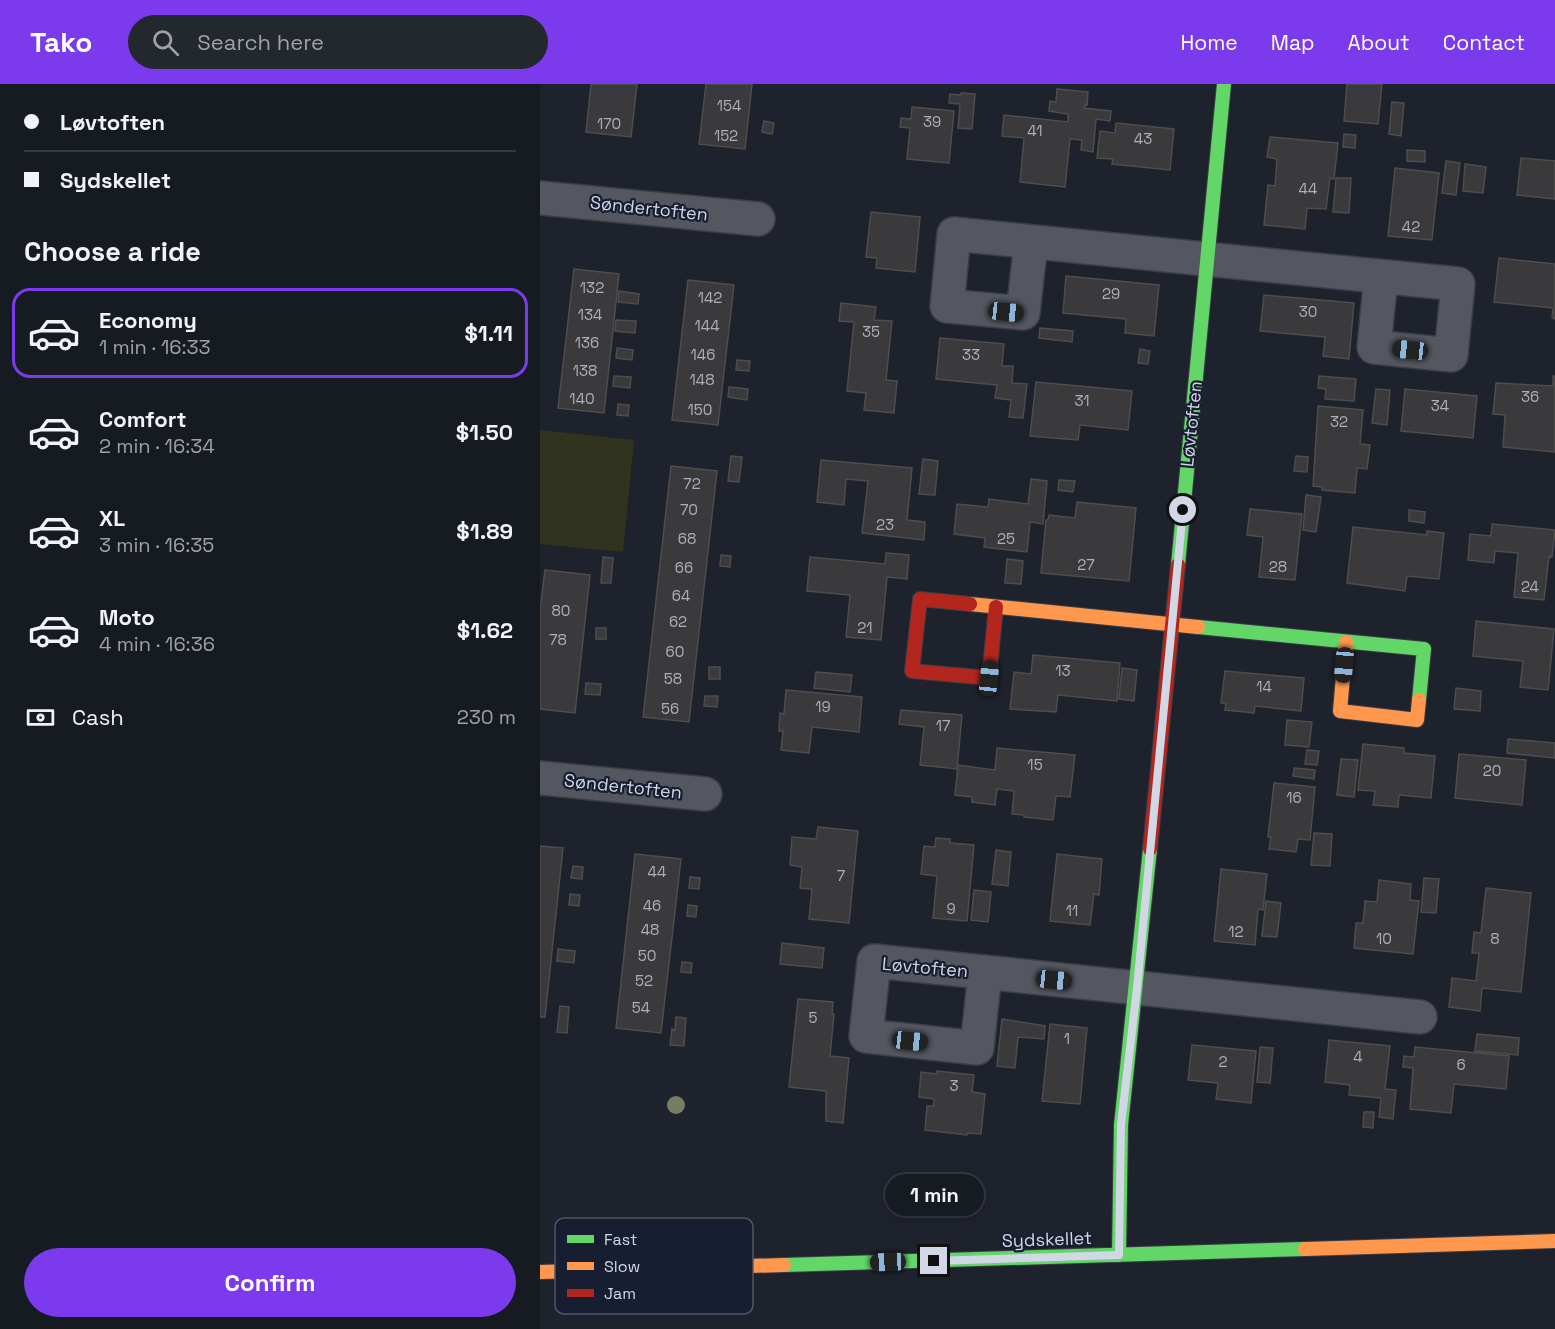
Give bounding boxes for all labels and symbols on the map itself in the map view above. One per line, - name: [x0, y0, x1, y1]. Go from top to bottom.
- house number: 154: [717, 96, 741, 115]
- house number: 39: [923, 112, 941, 131]
- house number: 170: [597, 114, 621, 133]
- house number: 41: [1027, 121, 1043, 140]
- house number: 152: [714, 126, 738, 145]
- house number: 43: [1134, 129, 1152, 148]
- house number: 44: [1299, 179, 1317, 198]
- street label: Søndertoften: [589, 190, 709, 226]
- house number: 42: [1402, 217, 1420, 236]
- house number: 132: [580, 278, 604, 297]
- house number: 29: [1102, 284, 1120, 303]
- house number: 142: [698, 288, 722, 307]
- car: [987, 301, 1025, 323]
- house number: 30: [1299, 302, 1317, 321]
- house number: 134: [578, 305, 602, 324]
- house number: 144: [694, 316, 720, 335]
- house number: 35: [862, 322, 880, 341]
- house number: 136: [575, 333, 599, 352]
- car: [1391, 339, 1429, 361]
- house number: 146: [691, 345, 715, 364]
- house number: 33: [962, 345, 980, 364]
- house number: 138: [573, 361, 597, 380]
- house number: 148: [690, 370, 715, 389]
- street label: Løvtoften: [1175, 380, 1207, 468]
- house number: 36: [1521, 387, 1539, 406]
- house number: 140: [569, 389, 595, 408]
- house number: 31: [1074, 391, 1090, 410]
- house number: 34: [1431, 396, 1449, 415]
- house number: 150: [688, 400, 712, 419]
- house number: 32: [1330, 412, 1348, 431]
- house number: 72: [683, 474, 701, 493]
- route start: [1169, 496, 1196, 523]
- house number: 70: [680, 500, 698, 519]
- house number: 23: [876, 515, 894, 534]
- house number: 68: [678, 529, 696, 548]
- house number: 25: [997, 529, 1015, 548]
- house number: 27: [1077, 555, 1095, 574]
- house number: 28: [1269, 557, 1287, 576]
- house number: 66: [675, 558, 693, 577]
- house number: 24: [1521, 577, 1539, 596]
- house number: 64: [672, 586, 690, 605]
- house number: 80: [552, 601, 570, 620]
- house number: 62: [669, 612, 687, 631]
- house number: 21: [857, 618, 873, 637]
- house number: 78: [549, 630, 567, 649]
- house number: 60: [666, 642, 684, 661]
- car: [1333, 646, 1355, 684]
- car: [978, 659, 1000, 697]
- house number: 13: [1055, 661, 1071, 680]
- house number: 58: [664, 669, 682, 688]
- house number: 14: [1256, 677, 1272, 696]
- house number: 19: [815, 697, 831, 716]
- house number: 56: [661, 699, 679, 718]
- house number: 17: [936, 716, 950, 735]
- house number: 15: [1027, 755, 1043, 774]
- house number: 20: [1483, 761, 1501, 780]
- street label: Søndertoften: [563, 768, 683, 804]
- house number: 16: [1286, 788, 1302, 807]
- house number: 44: [648, 862, 666, 881]
- house number: 7: [837, 866, 845, 885]
- house number: 46: [643, 896, 661, 915]
- house number: 9: [946, 899, 956, 918]
- house number: 11: [1066, 901, 1078, 920]
- house number: 48: [641, 920, 659, 939]
- house number: 12: [1228, 922, 1244, 941]
- house number: 10: [1376, 929, 1392, 948]
- house number: 8: [1490, 929, 1500, 948]
- house number: 50: [638, 946, 656, 965]
- street label: Løvtoften: [881, 952, 969, 982]
- car: [1035, 969, 1073, 991]
- house number: 52: [635, 971, 653, 990]
- house number: 54: [632, 998, 650, 1017]
- house number: 5: [809, 1008, 818, 1027]
- house number: 1: [1064, 1029, 1070, 1048]
- car: [891, 1030, 929, 1052]
- house number: 4: [1353, 1047, 1363, 1066]
- house number: 2: [1218, 1052, 1228, 1071]
- house number: 6: [1456, 1055, 1466, 1074]
- house number: 3: [949, 1076, 959, 1095]
- callout: 1 min: [884, 1174, 984, 1216]
- legend: [555, 1218, 753, 1314]
- street label: Sydskellet: [1001, 1226, 1093, 1252]
- text: Fast: [604, 1229, 637, 1250]
- route end: [920, 1247, 947, 1274]
- car: [870, 1252, 906, 1272]
- text: Slow: [604, 1256, 640, 1277]
- text: Jam: [604, 1283, 636, 1304]

